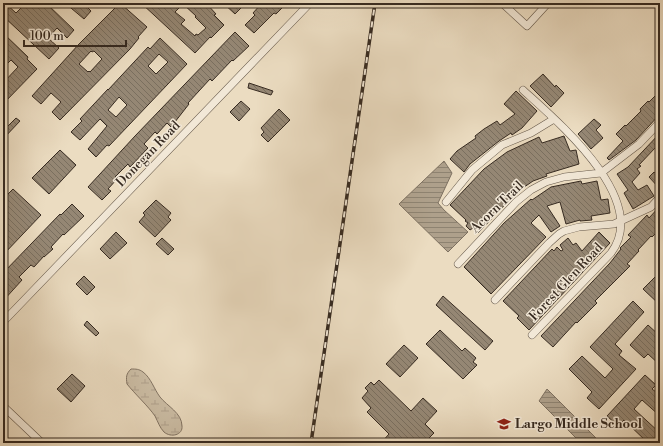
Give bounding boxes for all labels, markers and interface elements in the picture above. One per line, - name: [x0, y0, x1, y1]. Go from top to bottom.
- scale bar: [24, 22, 126, 48]
- text: 100 m: [30, 29, 64, 44]
- street label: Donegan Road: [113, 117, 184, 190]
- street label: Acorn Trail: [466, 178, 527, 237]
- street label: Forest Glen Road: [526, 239, 607, 324]
- school or university icon: Largo Middle School: [496, 416, 512, 432]
- place label: Largo Middle School: [515, 416, 643, 432]

